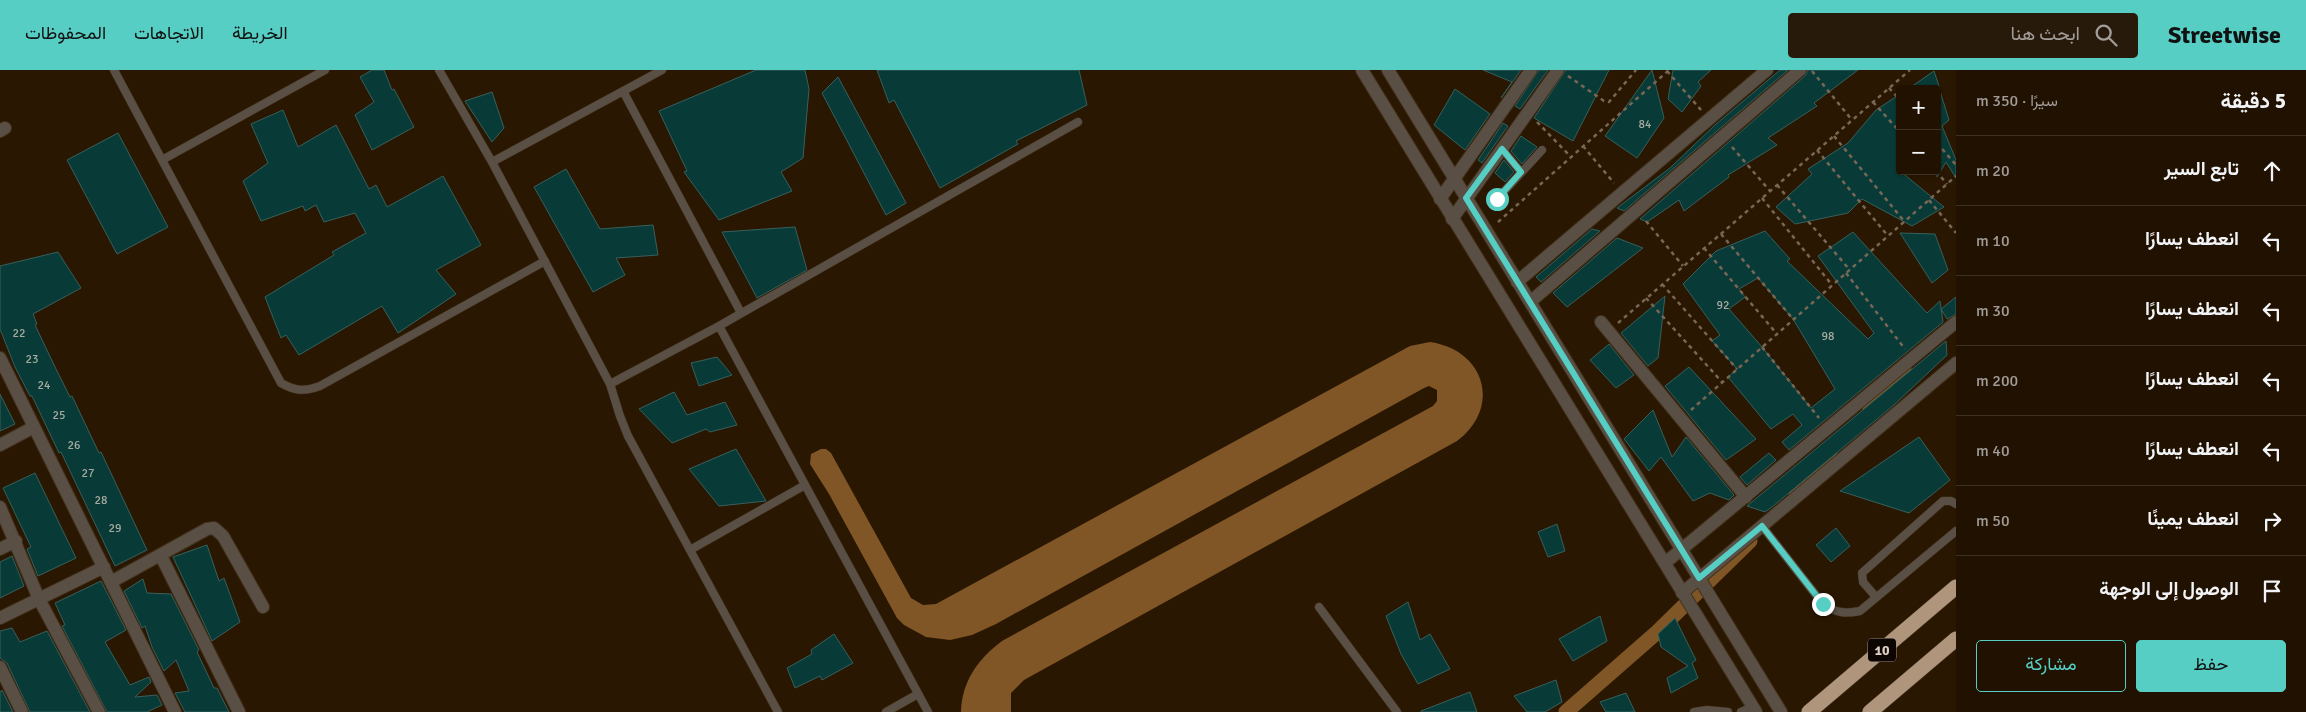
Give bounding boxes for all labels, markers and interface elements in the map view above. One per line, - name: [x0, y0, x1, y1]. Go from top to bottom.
- search box: [1788, 13, 2138, 58]
- text: Streetwise: [2168, 20, 2281, 50]
- icon: search: [2092, 21, 2120, 49]
- text: المحفوظات: [25, 22, 106, 44]
- text: الاتجاهات: [134, 22, 204, 44]
- text: الخريطة: [232, 22, 288, 44]
- text: ابحث هنا: [2011, 22, 2080, 46]
- map controls: [1896, 85, 1941, 175]
- button: +: [1896, 85, 1941, 130]
- text: 5 دقيقة: [2221, 88, 2286, 114]
- text: سيرًا · 350 m: [1976, 91, 2058, 111]
- house number: 84: [1639, 117, 1652, 132]
- button: −: [1896, 130, 1941, 175]
- text: تابع السير: [2164, 157, 2239, 181]
- icon: ahead: [2258, 157, 2286, 185]
- text: 20 m: [1976, 161, 2010, 181]
- route start: [1486, 188, 1509, 211]
- text: انعطف يسارًا: [2145, 227, 2239, 251]
- icon: left: [2258, 227, 2286, 255]
- text: 10 m: [1976, 231, 2010, 251]
- text: انعطف يسارًا: [2145, 297, 2239, 321]
- icon: left: [2258, 297, 2286, 325]
- house number: 92: [1717, 298, 1729, 313]
- text: 30 m: [1976, 301, 2010, 321]
- house number: 22: [13, 326, 25, 341]
- house number: 98: [1822, 329, 1834, 344]
- house number: 23: [26, 352, 38, 367]
- text: انعطف يسارًا: [2145, 367, 2239, 391]
- icon: left: [2258, 367, 2286, 395]
- text: 200 m: [1976, 371, 2018, 391]
- house number: 24: [38, 378, 51, 393]
- house number: 25: [53, 408, 65, 423]
- text: انعطف يسارًا: [2145, 437, 2239, 461]
- icon: left: [2258, 437, 2286, 465]
- house number: 26: [68, 438, 80, 453]
- text: 40 m: [1976, 441, 2010, 461]
- house number: 27: [82, 466, 94, 481]
- house number: 28: [95, 493, 107, 508]
- text: انعطف يمينًا: [2147, 507, 2239, 531]
- icon: right: [2258, 507, 2286, 535]
- text: 50 m: [1976, 511, 2010, 531]
- house number: 29: [109, 521, 121, 536]
- text: الوصول إلى الوجهة: [2099, 577, 2239, 601]
- icon: arrive: [2258, 577, 2286, 605]
- route end: [1812, 593, 1835, 616]
- road number: 10: [1868, 638, 1896, 662]
- button: مشاركة: [1976, 640, 2126, 692]
- button: حفظ: [2136, 640, 2286, 692]

